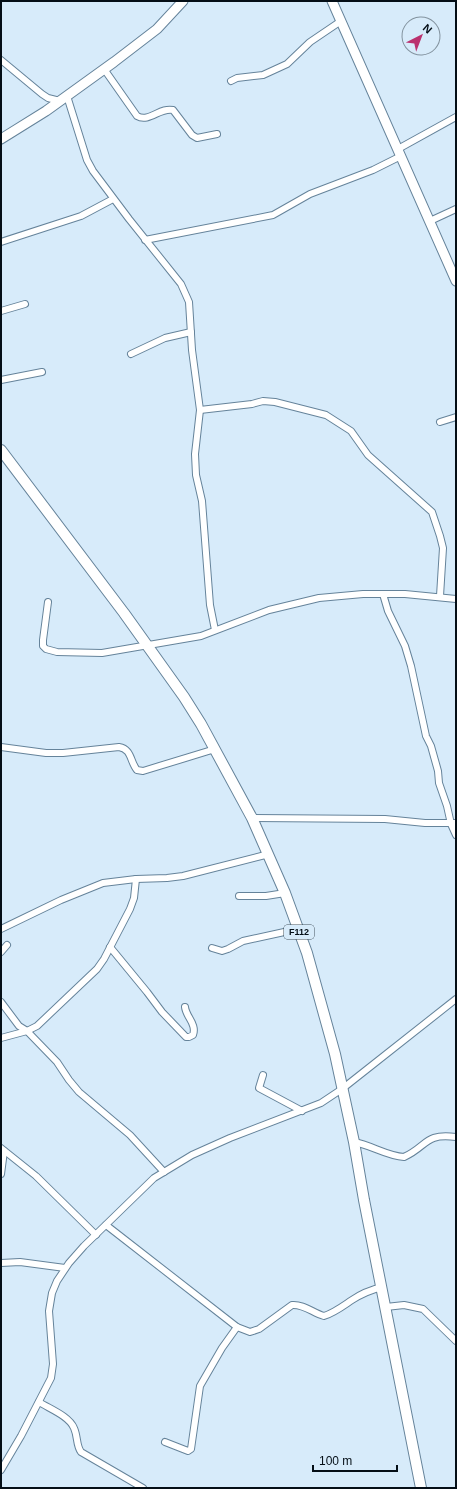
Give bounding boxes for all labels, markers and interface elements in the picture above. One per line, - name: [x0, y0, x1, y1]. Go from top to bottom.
- north arrow: [401, 16, 441, 56]
- text: N: [421, 21, 435, 36]
- road number: F112: [284, 925, 314, 939]
- scale bar: [313, 1447, 397, 1473]
- text: 100 m: [319, 1454, 352, 1468]

